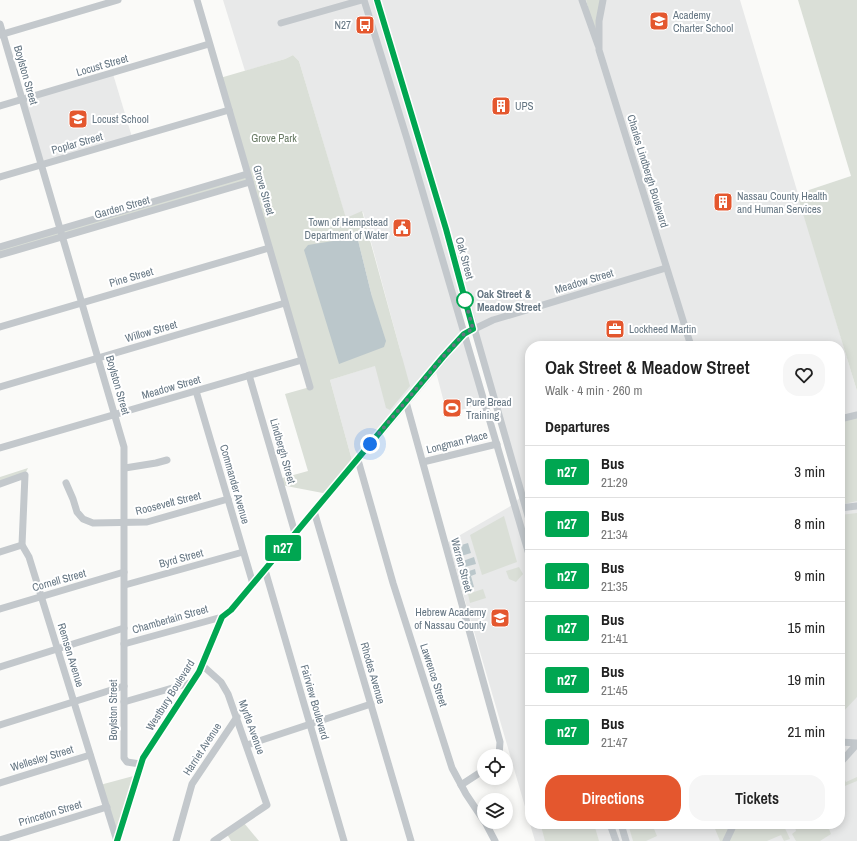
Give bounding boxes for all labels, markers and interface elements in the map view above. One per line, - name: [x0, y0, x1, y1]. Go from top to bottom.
- place label: Academy Charter School: [672, 8, 733, 35]
- school or university icon: Academy Charter School: [648, 10, 670, 32]
- bus stop icon: N27: [354, 14, 376, 36]
- place label: N27: [334, 18, 351, 32]
- street label: Boylston Street: [11, 44, 41, 107]
- street label: Locust Street: [75, 51, 130, 79]
- building icon: UPS: [490, 95, 512, 117]
- place label: UPS: [515, 99, 534, 113]
- school or university icon: Locust School: [67, 108, 89, 130]
- place label: Locust School: [92, 112, 149, 126]
- street label: Charles Lindbergh Boulevard: [624, 113, 672, 229]
- street label: Poplar Street: [50, 129, 105, 157]
- park label: Grove Park: [251, 131, 297, 145]
- street label: Grove Street: [250, 163, 278, 217]
- place label: Nassau County Health and Human Services: [737, 189, 827, 216]
- building icon: Nassau County Health and Human Services: [712, 191, 734, 213]
- street label: Garden Street: [93, 192, 152, 222]
- place label: Town of Hempstead Department of Water: [305, 215, 388, 242]
- public building icon: Town of Hempstead Department of Water: [391, 217, 413, 239]
- street label: Oak Street: [453, 235, 477, 281]
- street label: Pine Street: [107, 264, 155, 290]
- street label: Meadow Street: [553, 265, 616, 297]
- place label: Oak Street & Meadow Street: [477, 287, 541, 314]
- marker: Oak Street & Meadow Street: [456, 291, 474, 309]
- street label: Willow Street: [124, 317, 179, 345]
- office icon: Lockheed Martin: [604, 318, 626, 340]
- place label: Lockheed Martin: [629, 322, 696, 336]
- street label: Boylston Street: [103, 354, 133, 417]
- text: Oak Street & Meadow Street: [545, 354, 750, 380]
- button: heart: [783, 354, 825, 396]
- street label: Meadow Street: [140, 372, 203, 402]
- text: Walk · 4 min · 260 m: [545, 382, 642, 399]
- place label: Pure Bread Training: [466, 395, 512, 422]
- sports icon: Pure Bread Training: [441, 397, 463, 419]
- text: Departures: [545, 416, 610, 437]
- street label: Lindbergh Street: [267, 417, 299, 486]
- street label: Longman Place: [425, 428, 489, 456]
- your location: [360, 434, 380, 454]
- street label: Commander Avenue: [217, 443, 253, 525]
- text: Bus: [601, 453, 624, 474]
- text: 3 min: [794, 461, 825, 482]
- text: n27: [557, 463, 577, 481]
- text: 21:29: [601, 474, 628, 491]
- street label: Roosevelt Street: [134, 488, 203, 518]
- text: Bus: [601, 505, 624, 526]
- text: 8 min: [794, 513, 825, 534]
- text: n27: [557, 515, 577, 533]
- text: 21:34: [601, 526, 628, 543]
- line badge: n27: [260, 535, 306, 561]
- street label: Warren Street: [448, 536, 476, 594]
- text: n27: [273, 539, 293, 557]
- street label: Byrd Street: [157, 545, 205, 571]
- text: Bus: [601, 557, 624, 578]
- text: 9 min: [794, 565, 825, 586]
- street label: Cornell Street: [31, 566, 88, 594]
- text: n27: [557, 567, 577, 585]
- text: 21:35: [601, 578, 628, 595]
- street label: Chamberlain Street: [130, 601, 210, 637]
- place label: Hebrew Academy of Nassau County: [414, 605, 486, 632]
- school or university icon: Hebrew Academy of Nassau County: [489, 607, 511, 629]
- text: Bus: [601, 609, 624, 630]
- text: 15 min: [787, 617, 825, 638]
- text: n27: [557, 619, 577, 637]
- street label: Remsen Avenue: [55, 621, 87, 689]
- text: 21:41: [601, 630, 628, 647]
- street label: Rhodes Avenue: [358, 641, 388, 705]
- street label: Lawrence Street: [417, 642, 451, 709]
- street label: Westbury Boulevard: [143, 657, 197, 733]
- text: Bus: [601, 661, 624, 682]
- street label: Fairview Boulevard: [298, 663, 332, 741]
- text: 19 min: [787, 669, 825, 690]
- text: n27: [557, 671, 577, 689]
- street label: Boylston Street: [106, 679, 120, 741]
- text: 21:45: [601, 682, 628, 699]
- street label: Myrtle Avenue: [236, 698, 268, 756]
- text: Bus: [601, 713, 624, 734]
- street label: Harriet Avenue: [180, 720, 224, 778]
- text: 21 min: [787, 721, 825, 742]
- text: n27: [557, 723, 577, 741]
- text: 21:47: [601, 734, 628, 751]
- street label: Wellesley Street: [9, 742, 76, 774]
- map controls: [477, 749, 513, 829]
- button: locate: [477, 749, 513, 785]
- button: Directions: [545, 775, 681, 821]
- button: Tickets: [689, 775, 825, 821]
- button: layers: [477, 793, 513, 829]
- street label: Princeton Street: [17, 797, 84, 829]

